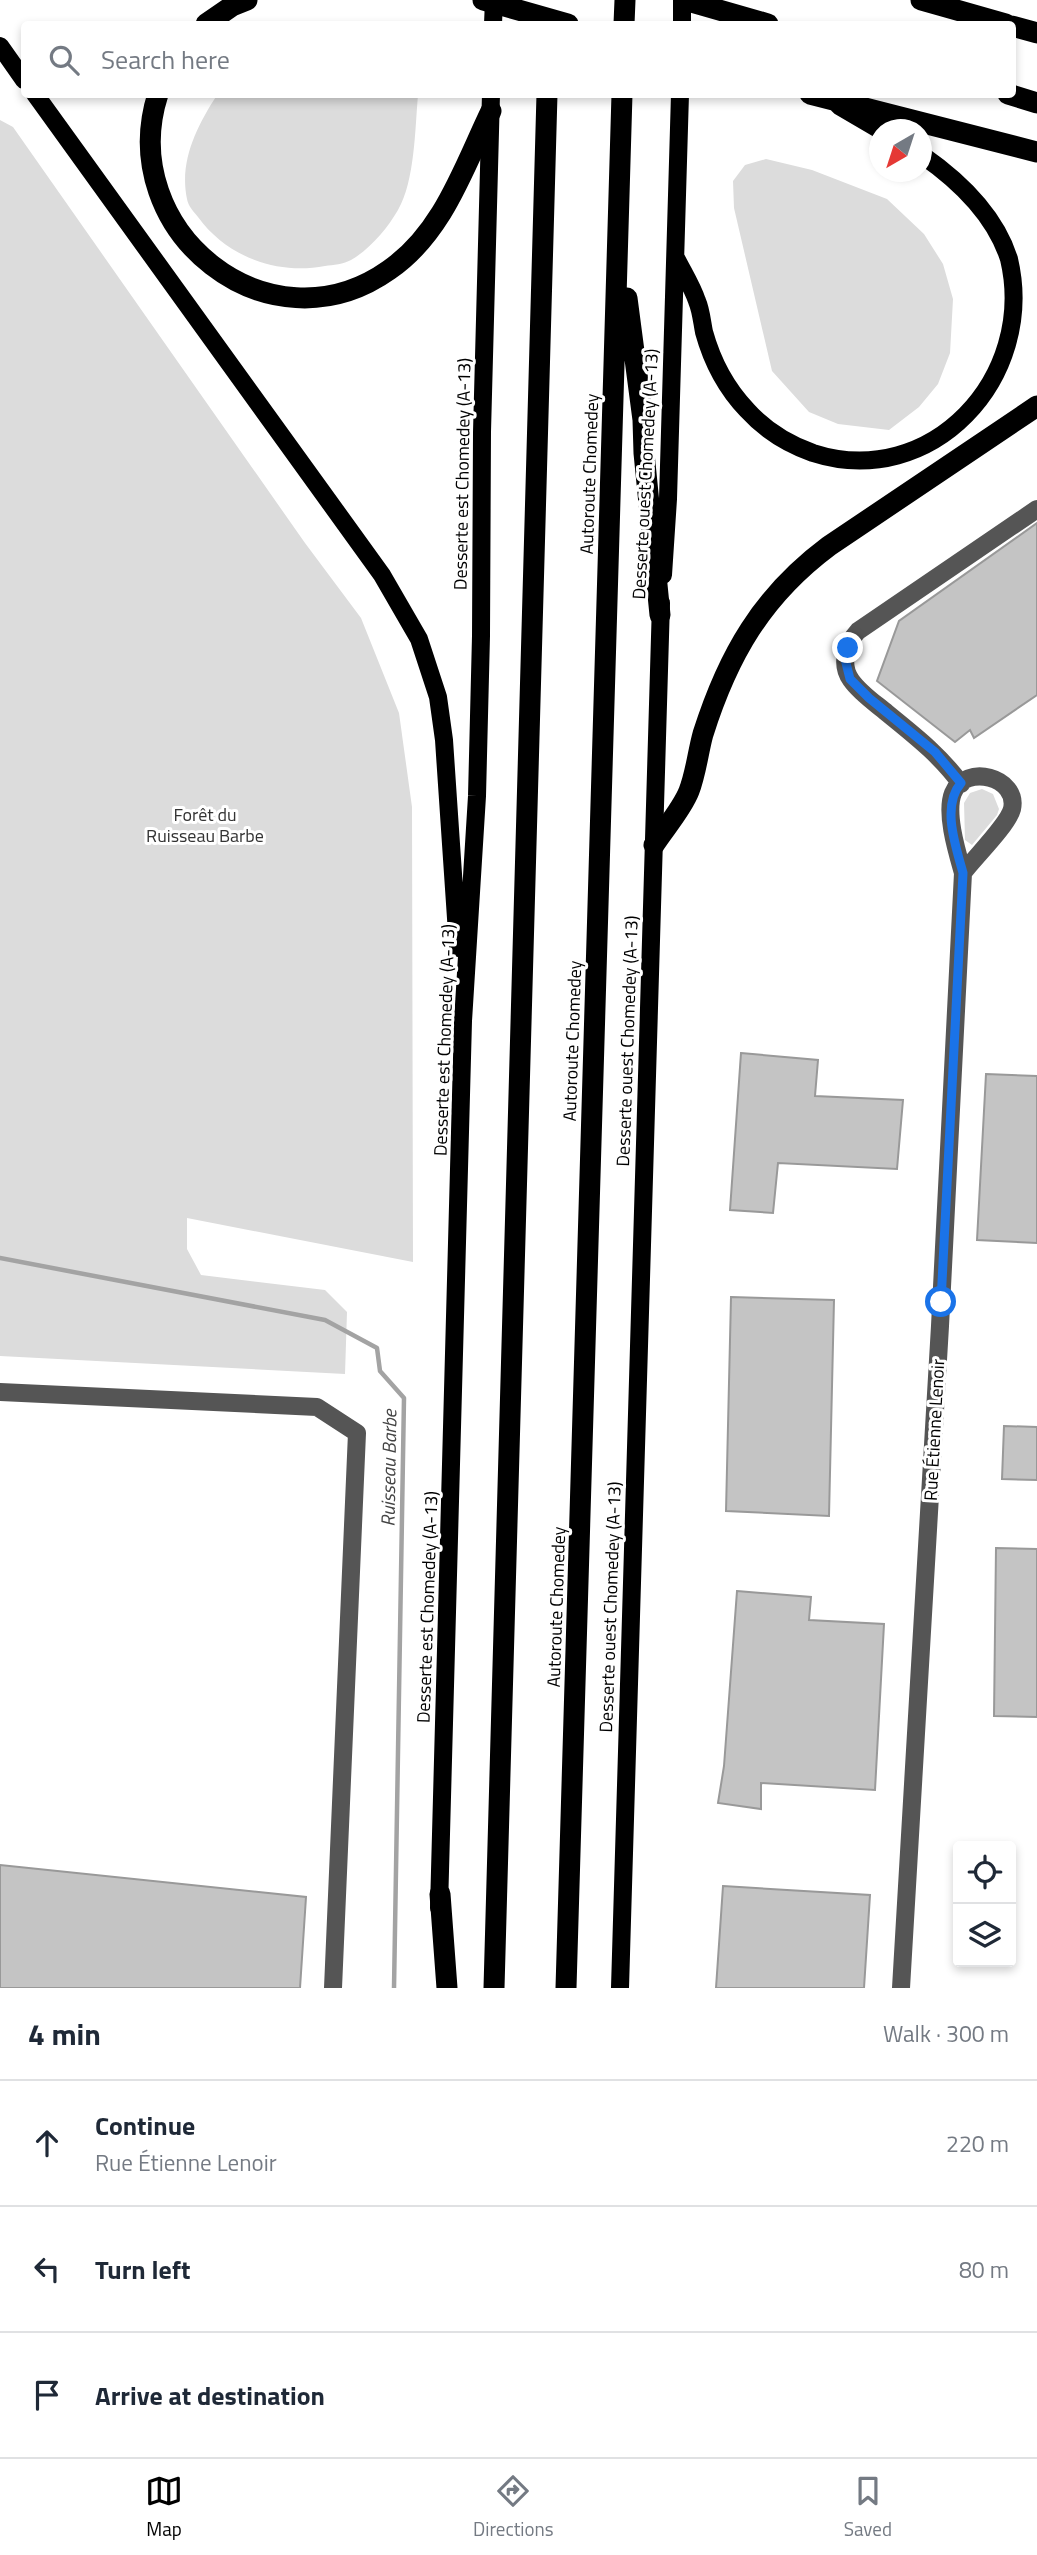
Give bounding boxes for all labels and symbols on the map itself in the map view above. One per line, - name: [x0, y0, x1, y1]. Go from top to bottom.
- north arrow: [869, 119, 932, 182]
- street label: Desserte ouest Chomedey (A-13): [625, 348, 665, 600]
- street label: Desserte est Chomedey (A-13): [446, 358, 478, 590]
- street label: Autoroute Chomedey: [573, 393, 605, 555]
- route end: [832, 632, 863, 663]
- park label: Forêt du Ruisseau Barbe: [146, 801, 264, 849]
- street label: Desserte ouest Chomedey (A-13): [609, 915, 645, 1167]
- street label: Desserte est Chomedey (A-13): [426, 924, 462, 1156]
- street label: Autoroute Chomedey: [556, 960, 588, 1122]
- route start: [925, 1286, 956, 1317]
- street label: Rue Étienne Lenoir: [917, 1358, 951, 1502]
- water label: Ruisseau Barbe: [372, 1408, 404, 1527]
- street label: Desserte ouest Chomedey (A-13): [592, 1481, 628, 1733]
- street label: Desserte est Chomedey (A-13): [409, 1491, 445, 1723]
- street label: Autoroute Chomedey: [540, 1526, 572, 1688]

